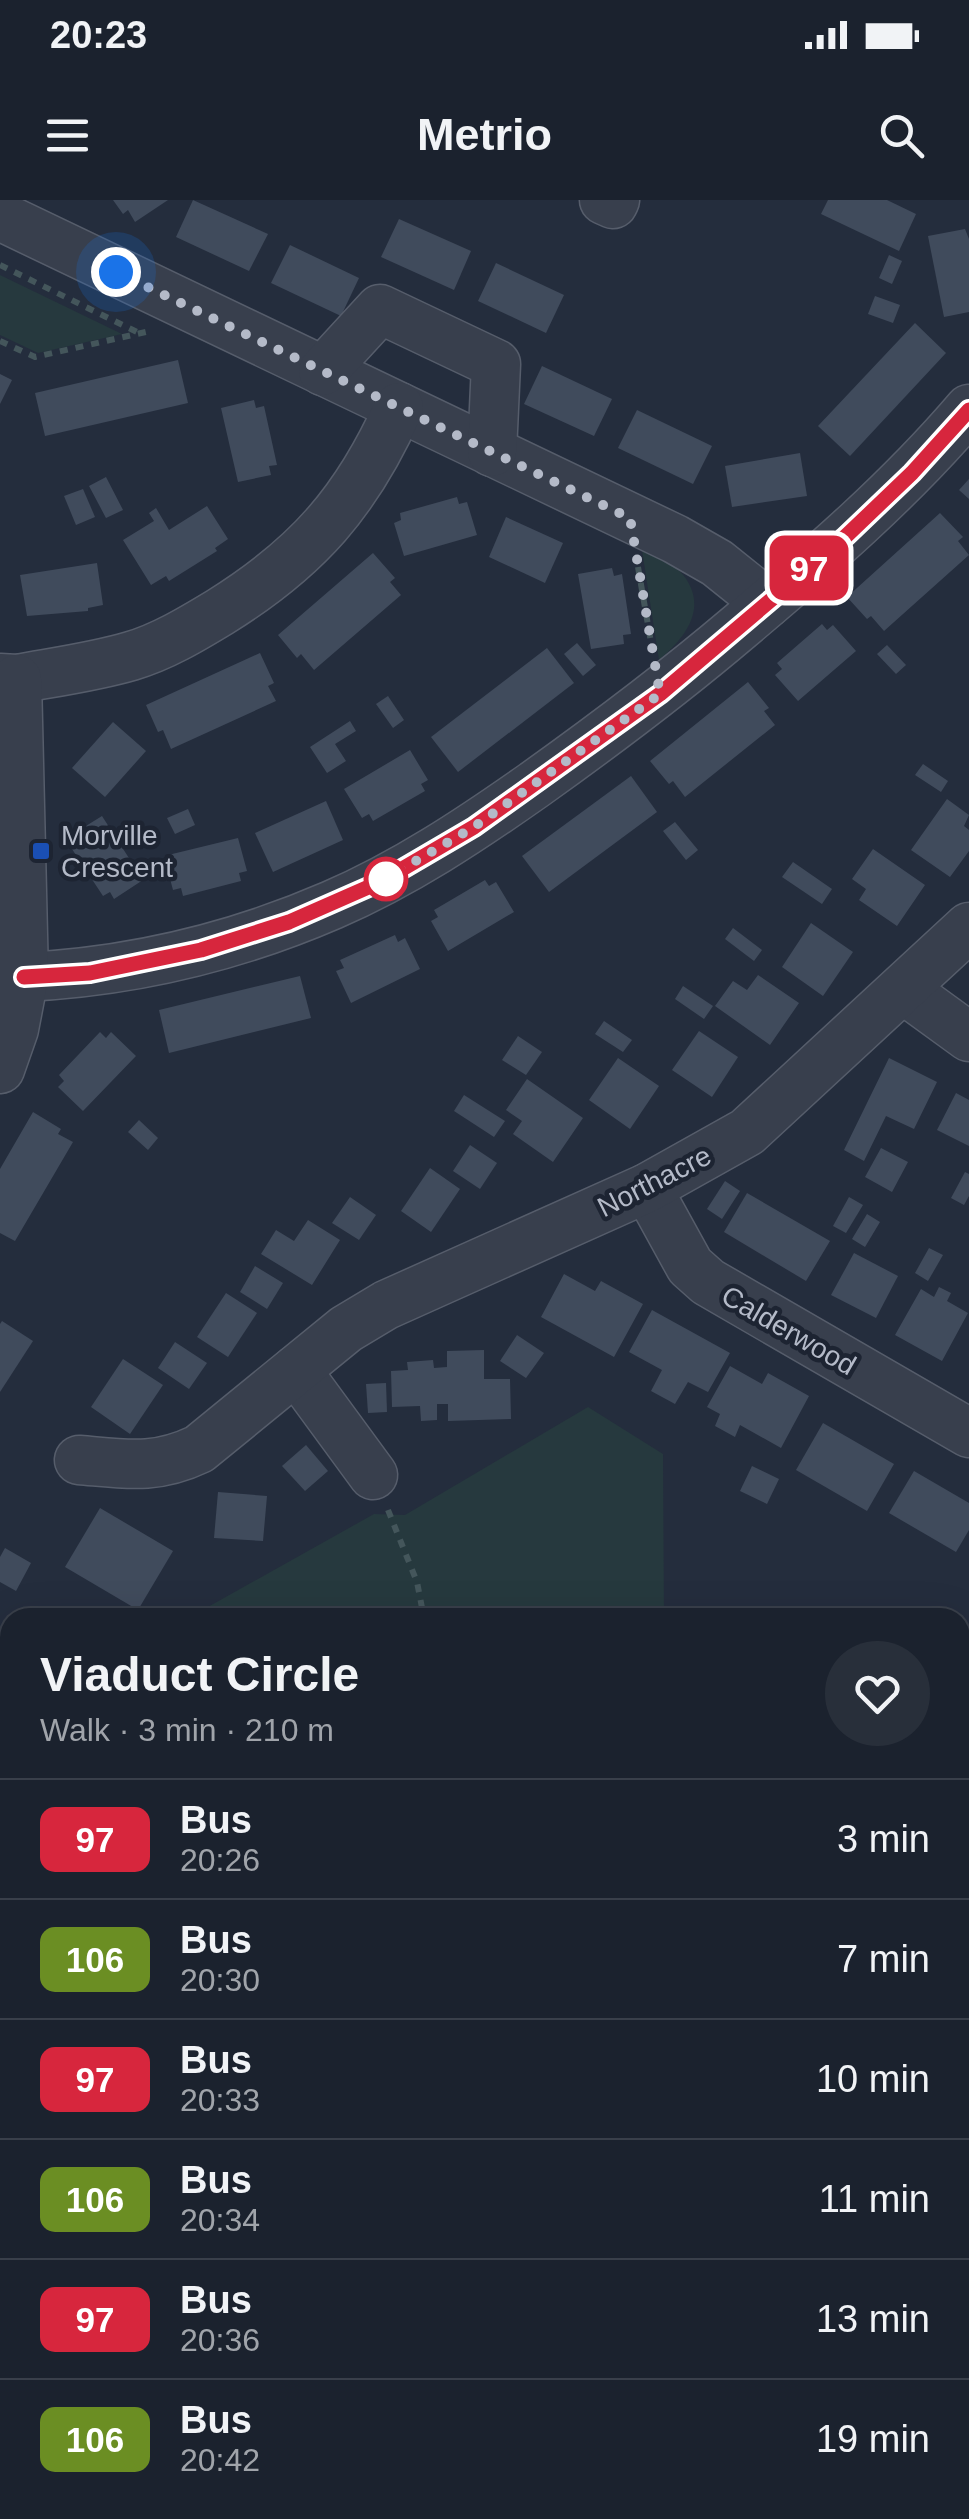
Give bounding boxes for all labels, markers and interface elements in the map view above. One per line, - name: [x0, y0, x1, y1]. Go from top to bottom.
- text: 20:23: [50, 14, 147, 56]
- icon: menu: [40, 108, 95, 163]
- icon: search: [874, 108, 929, 163]
- text: Metrio: [417, 109, 552, 160]
- your location: [91, 247, 141, 297]
- line badge: 97: [764, 536, 854, 600]
- text: 97: [790, 549, 828, 588]
- place label: Morville Crescent: [61, 820, 173, 883]
- marker: Morville Crescent: [30, 840, 52, 862]
- unlabelled marker: [365, 858, 407, 900]
- street label: Northacre: [592, 1140, 716, 1223]
- street label: Calderwood: [716, 1280, 861, 1381]
- button: heart: [825, 1641, 930, 1746]
- text: Viaduct Circle: [40, 1648, 359, 1701]
- text: Walk · 3 min · 210 m: [40, 1712, 334, 1748]
- text: Bus: [180, 1799, 252, 1841]
- text: 3 min: [837, 1818, 930, 1860]
- text: 97: [76, 1820, 114, 1859]
- text: 20:26: [180, 1842, 260, 1878]
- text: Bus: [180, 1919, 252, 1961]
- text: 7 min: [837, 1938, 930, 1980]
- text: 106: [66, 1940, 124, 1979]
- text: 20:30: [180, 1962, 260, 1998]
- text: Bus: [180, 2039, 252, 2081]
- text: 10 min: [816, 2058, 930, 2100]
- text: 97: [76, 2060, 114, 2099]
- text: 20:33: [180, 2082, 260, 2118]
- text: Bus: [180, 2159, 252, 2201]
- text: 11 min: [819, 2178, 930, 2220]
- text: 106: [66, 2180, 124, 2219]
- text: 20:34: [180, 2202, 260, 2238]
- text: Bus: [180, 2279, 252, 2321]
- text: 13 min: [816, 2298, 930, 2340]
- text: 97: [76, 2300, 114, 2339]
- text: 20:36: [180, 2322, 260, 2358]
- text: Bus: [180, 2399, 252, 2441]
- text: 19 min: [816, 2418, 930, 2460]
- text: 106: [66, 2420, 124, 2459]
- text: 20:42: [180, 2442, 260, 2478]

